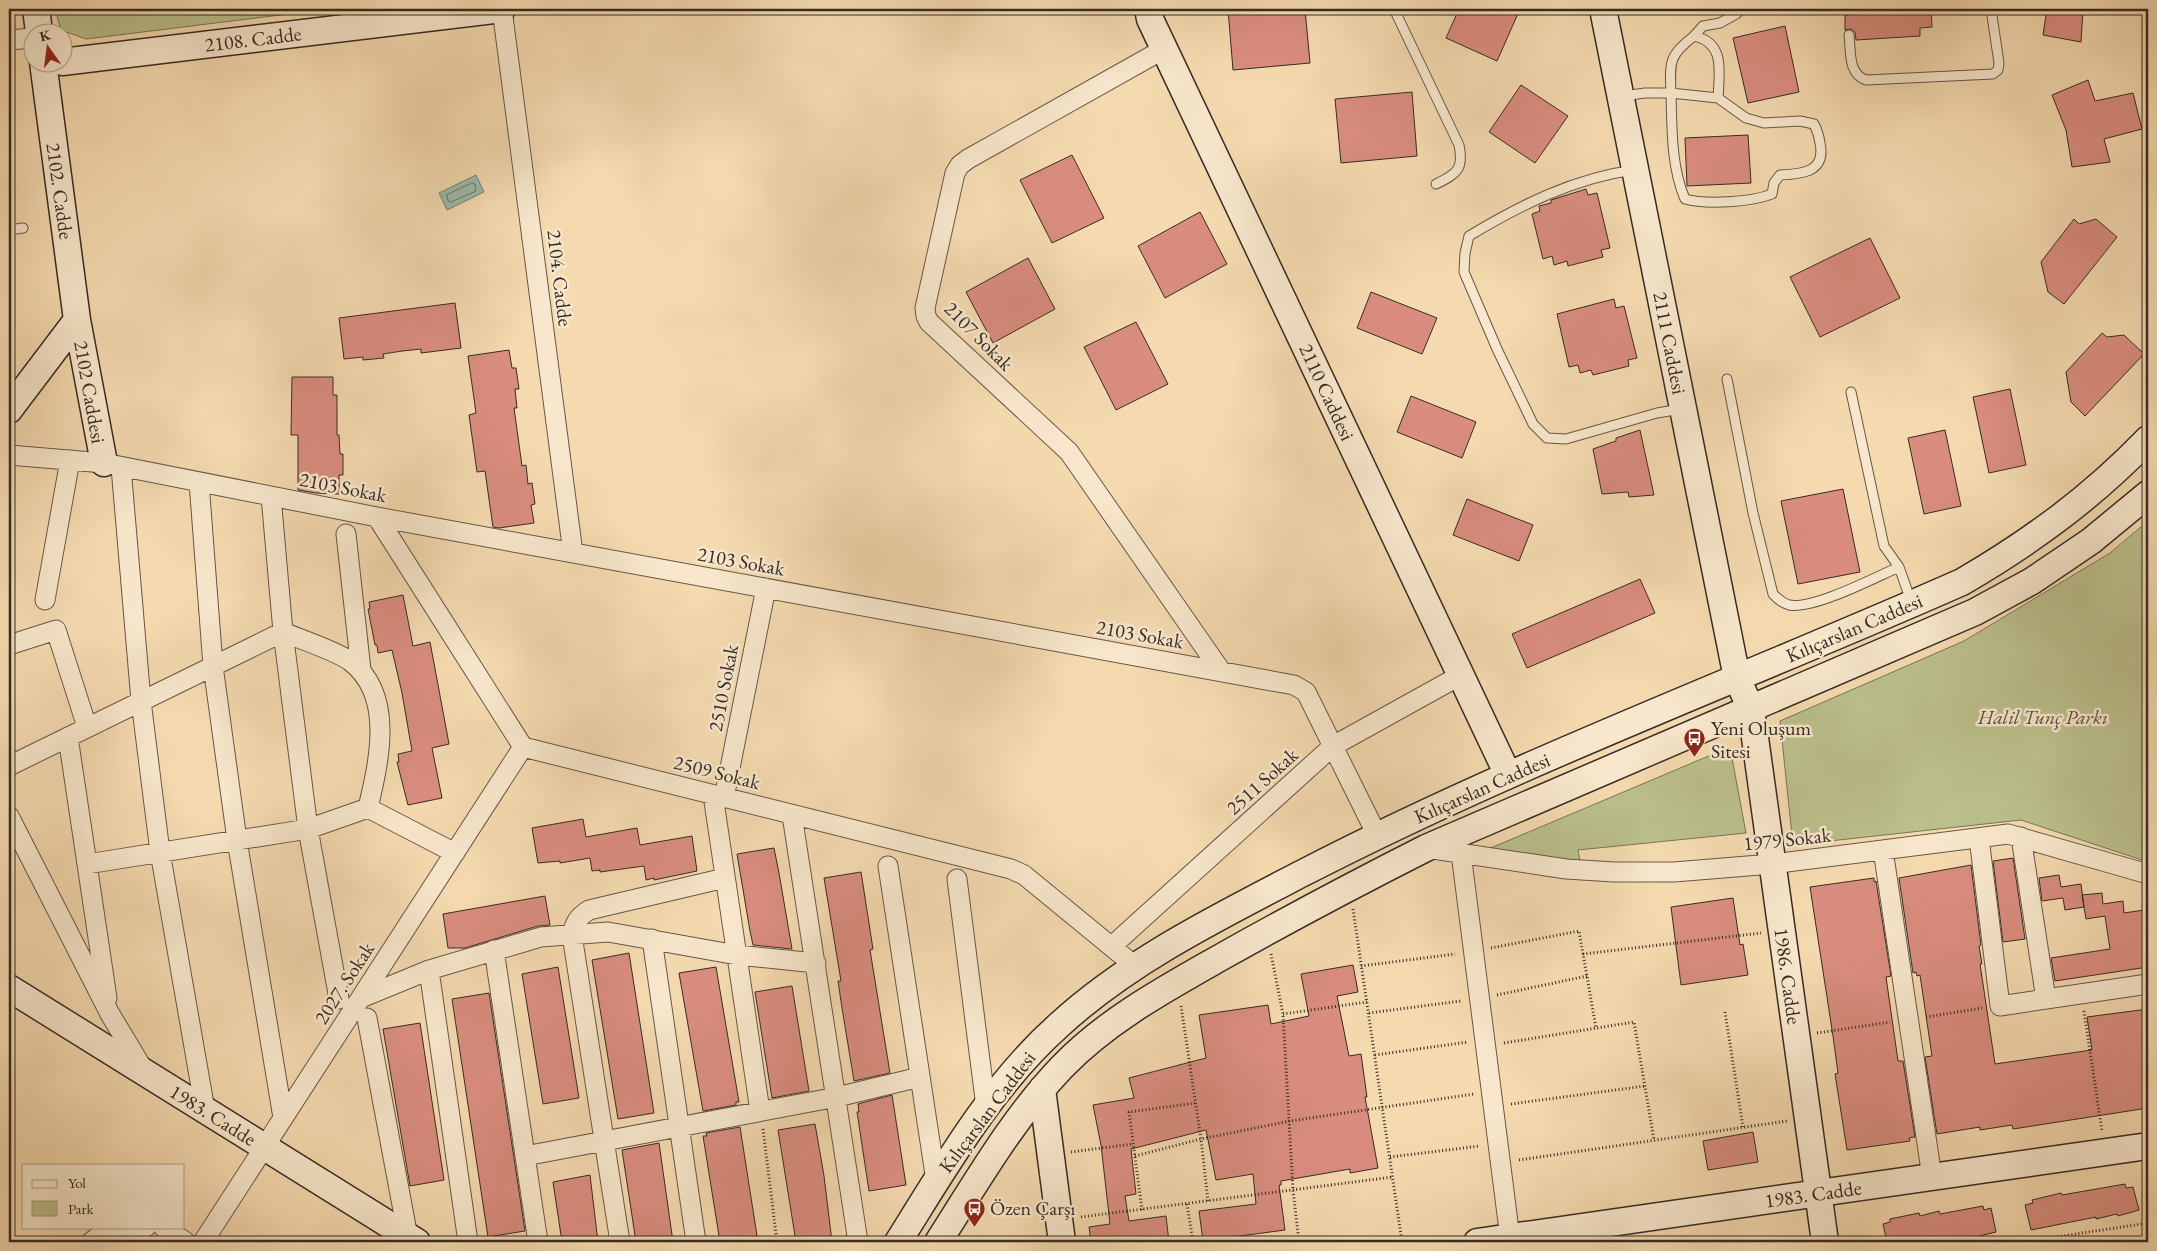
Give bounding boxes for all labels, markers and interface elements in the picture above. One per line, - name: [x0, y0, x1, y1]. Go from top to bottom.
- street label: 2108. Cadde: [203, 20, 303, 58]
- north arrow: [22, 22, 72, 72]
- text: K: [37, 25, 53, 45]
- street label: 2102. Cadde: [40, 141, 80, 241]
- street label: 2104. Cadde: [541, 228, 579, 328]
- street label: 2111 Caddesi: [1647, 289, 1693, 397]
- street label: 2107 Sokak: [939, 296, 1020, 377]
- street label: 2102 Caddesi: [68, 339, 112, 446]
- street label: 2110 Caddesi: [1293, 339, 1361, 445]
- street label: 2103 Sokak: [297, 466, 389, 508]
- street label: 2103 Sokak: [695, 541, 787, 582]
- street label: Kılıçarslan Caddesi: [1782, 587, 1926, 669]
- street label: 2103 Sokak: [1094, 614, 1186, 655]
- street label: 2510 Sokak: [702, 642, 744, 734]
- park label: Halil Tunç Parkı: [1977, 704, 2108, 730]
- place label: Yeni Oluşum Sitesi: [1711, 715, 1811, 764]
- bus stop icon: Yeni Oluşum Sitesi: [1683, 727, 1707, 758]
- street label: 2511 Sokak: [1221, 741, 1304, 820]
- street label: Kılıçarslan Caddesi: [1410, 746, 1554, 830]
- street label: 2509 Sokak: [671, 749, 763, 795]
- street label: 1979 Sokak: [1742, 821, 1833, 857]
- street label: 1986. Cadde: [1768, 926, 1808, 1026]
- street label: 2027. Sokak: [308, 937, 380, 1029]
- street label: Kılıçarslan Caddesi: [933, 1046, 1041, 1178]
- street label: 1983. Cadde: [165, 1078, 261, 1152]
- legend: [22, 1164, 185, 1228]
- text: Yol: [68, 1173, 86, 1192]
- street label: 1983. Cadde: [1763, 1174, 1863, 1214]
- place label: Özen Çarşı: [990, 1195, 1075, 1221]
- bus stop icon: Özen Çarşı: [962, 1196, 986, 1227]
- text: Park: [68, 1199, 95, 1218]

